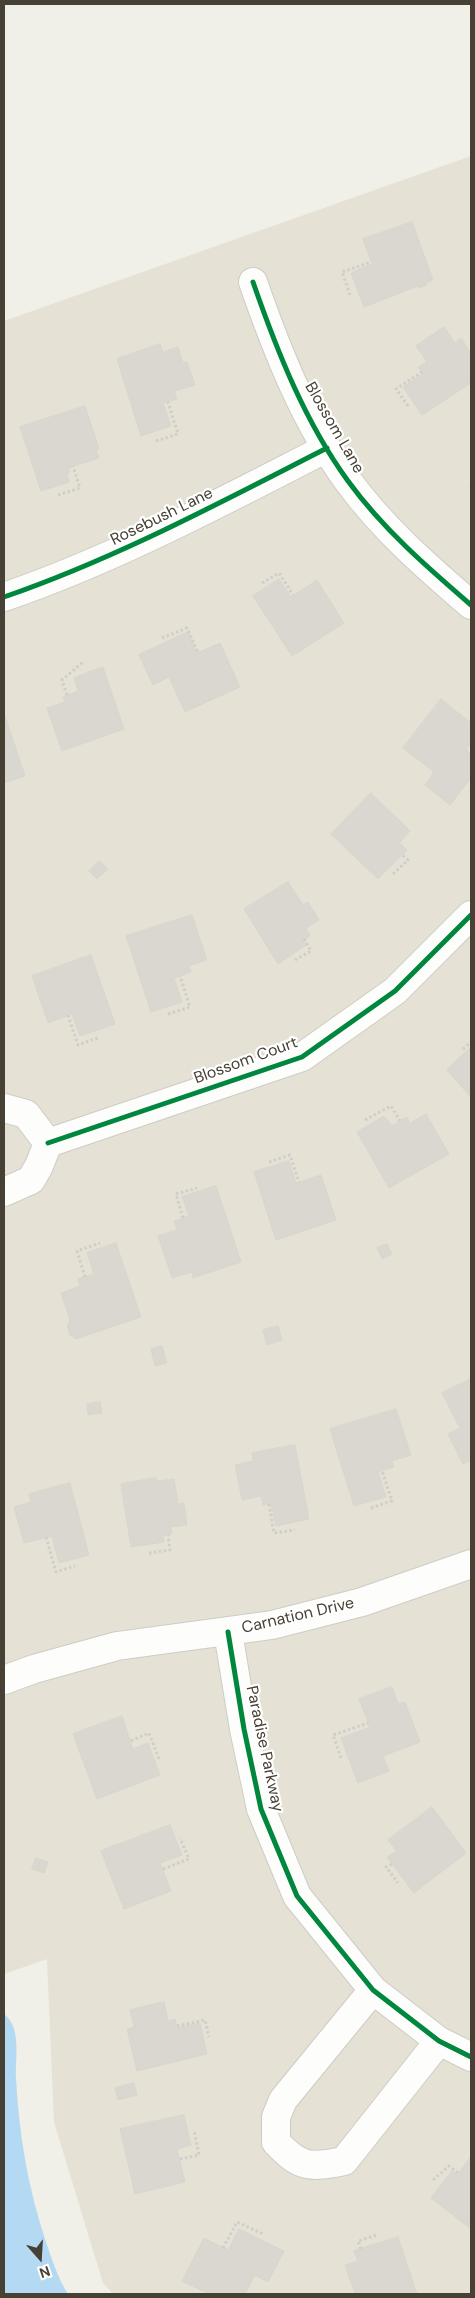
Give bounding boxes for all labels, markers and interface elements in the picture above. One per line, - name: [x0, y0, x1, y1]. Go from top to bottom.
- street label: Blossom Lane: [300, 379, 368, 477]
- street label: Rosebush Lane: [108, 484, 216, 550]
- street label: Blossom Court: [191, 1033, 301, 1089]
- street label: Carnation Drive: [240, 1594, 356, 1638]
- street label: Paradise Parkway: [241, 1684, 287, 1814]
- north arrow: [15, 2233, 65, 2283]
- text: N: [37, 2262, 53, 2282]

